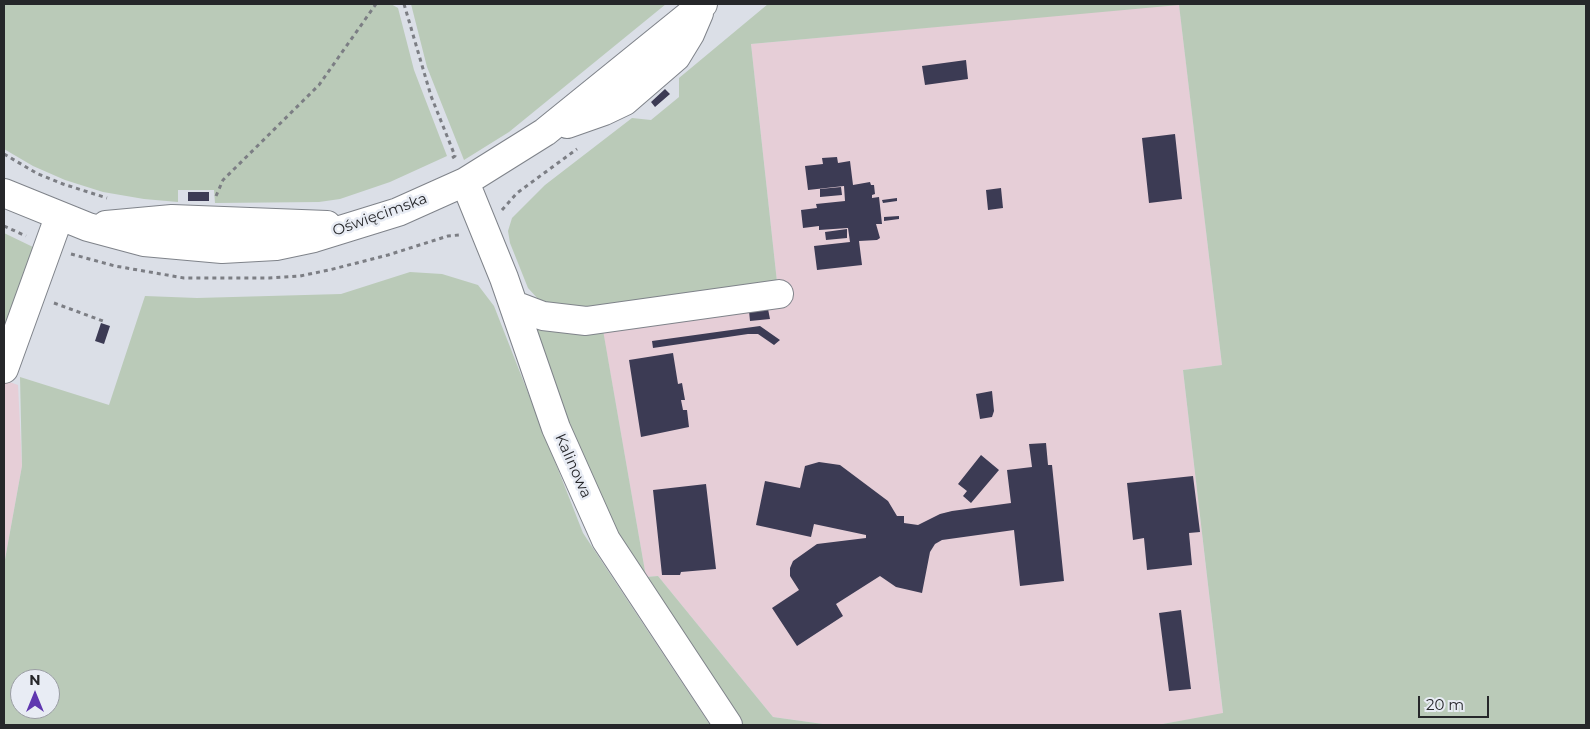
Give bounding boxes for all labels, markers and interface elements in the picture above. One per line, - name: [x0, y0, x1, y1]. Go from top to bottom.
- street label: Oświęcimska: [330, 190, 430, 240]
- street label: Kalinowa: [551, 431, 595, 501]
- north arrow: [10, 669, 60, 719]
- text: N: [29, 671, 41, 689]
- scale bar: [1420, 686, 1491, 718]
- text: 20 m: [1426, 695, 1464, 714]

